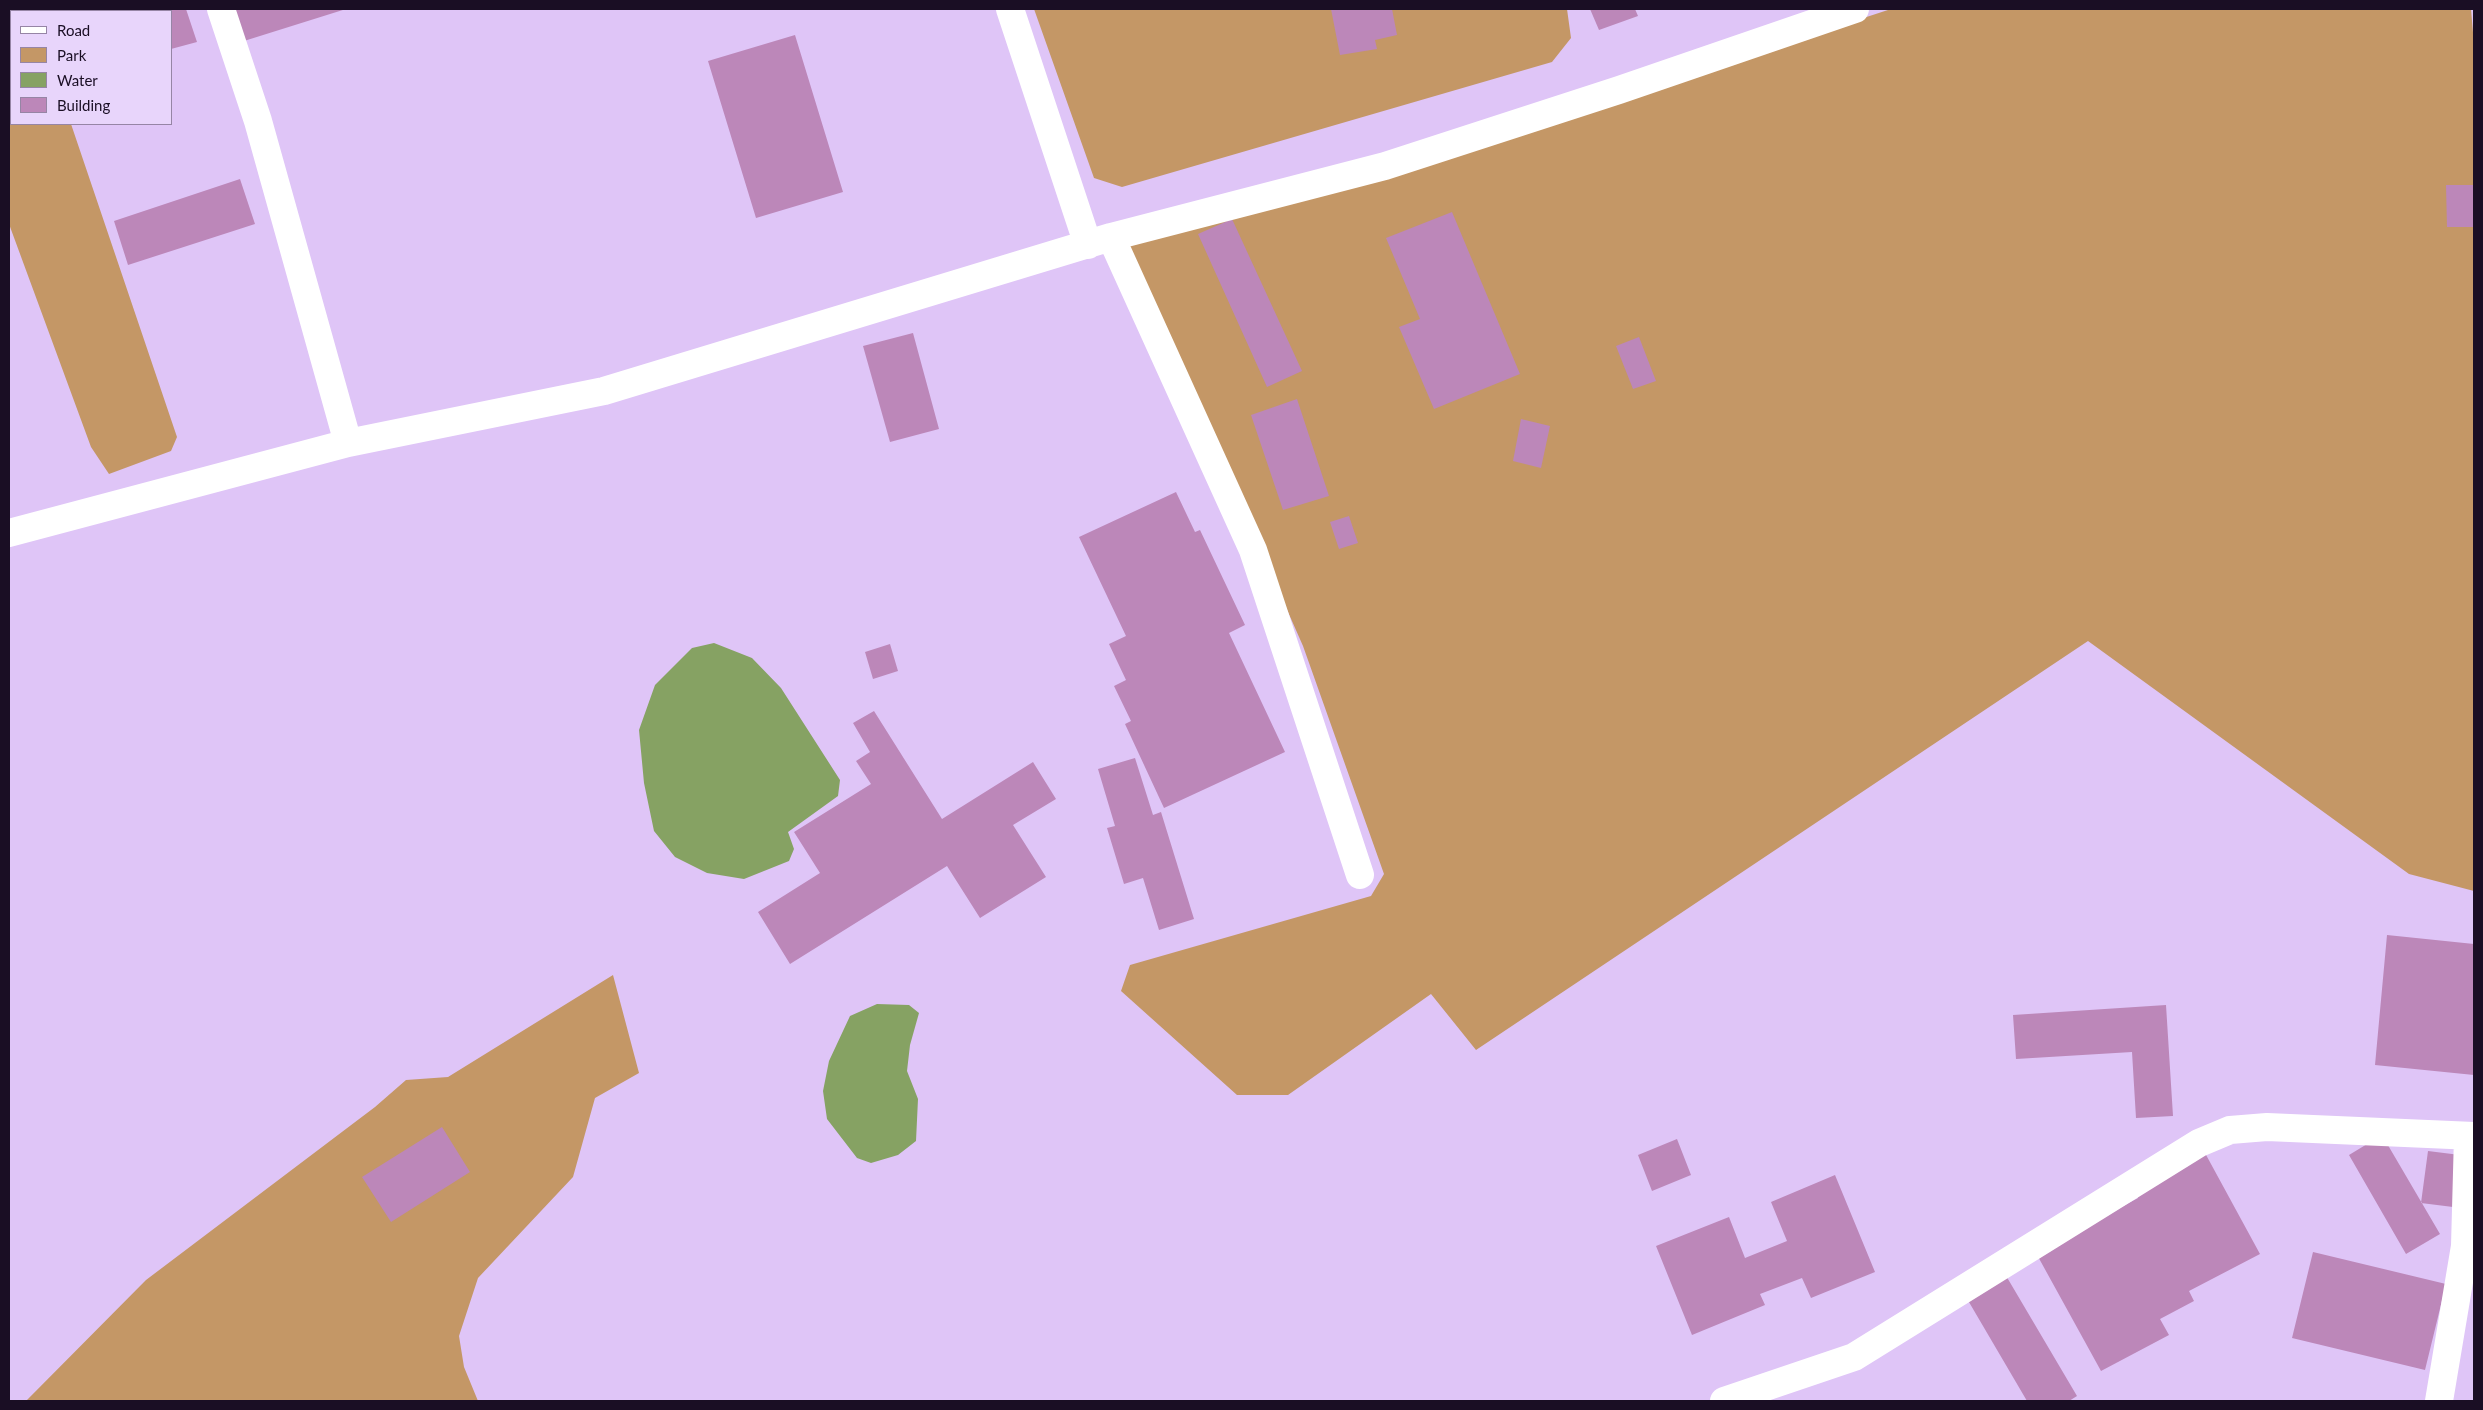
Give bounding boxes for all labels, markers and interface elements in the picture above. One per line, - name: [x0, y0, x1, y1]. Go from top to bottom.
- legend: [10, 10, 172, 125]
- text: Road: [57, 21, 90, 39]
- text: Park: [57, 46, 86, 64]
- text: Water: [57, 71, 98, 89]
- text: Building: [57, 96, 110, 114]

